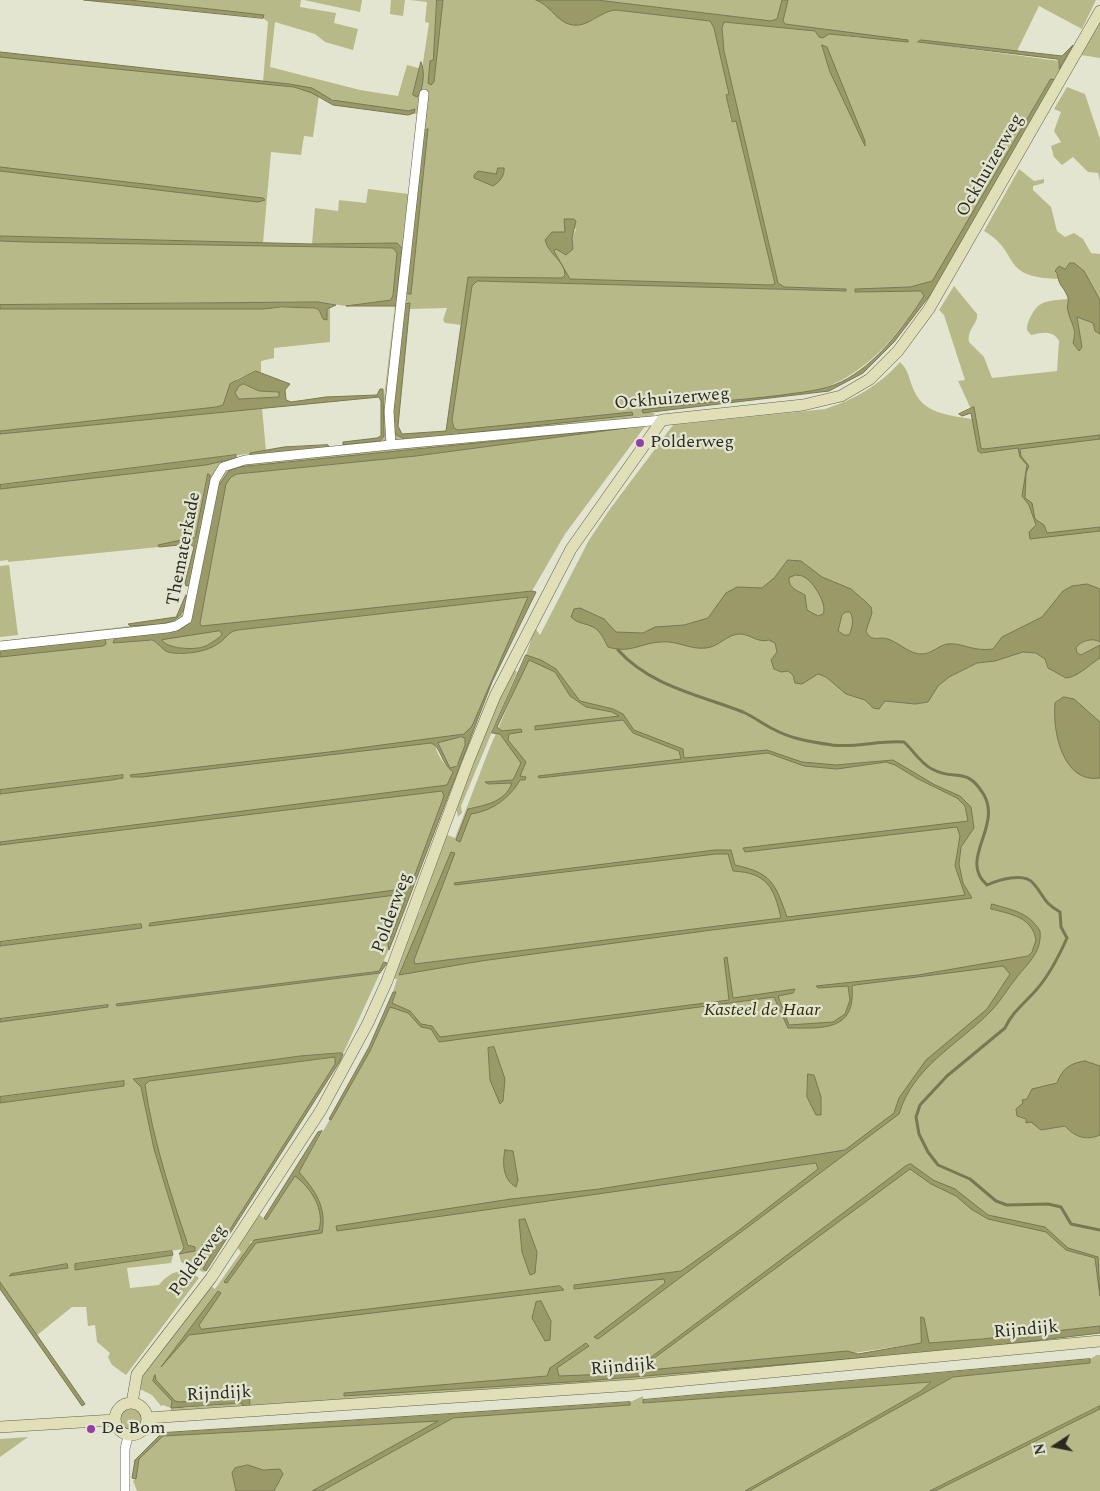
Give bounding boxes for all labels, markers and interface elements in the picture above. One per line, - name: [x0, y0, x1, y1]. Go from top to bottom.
- street label: Ockhuizerweg: [953, 111, 1029, 221]
- street label: Ockhuizerweg: [613, 384, 731, 416]
- place label: Polderweg: [650, 432, 734, 454]
- marker: Polderweg: [634, 437, 646, 449]
- street label: Thematerkade: [163, 490, 207, 608]
- street label: Polderweg: [368, 870, 418, 956]
- park label: Kasteel de Haar: [704, 1000, 820, 1022]
- street label: Polderweg: [166, 1221, 232, 1301]
- street label: Rijndijk: [993, 1317, 1059, 1345]
- street label: Rijndijk: [590, 1354, 656, 1382]
- street label: Rijndijk: [186, 1383, 252, 1407]
- place label: De Bom: [101, 1418, 165, 1440]
- north arrow: [1030, 1421, 1080, 1471]
- marker: De Bom: [85, 1423, 97, 1435]
- text: N: [1028, 1441, 1051, 1457]

